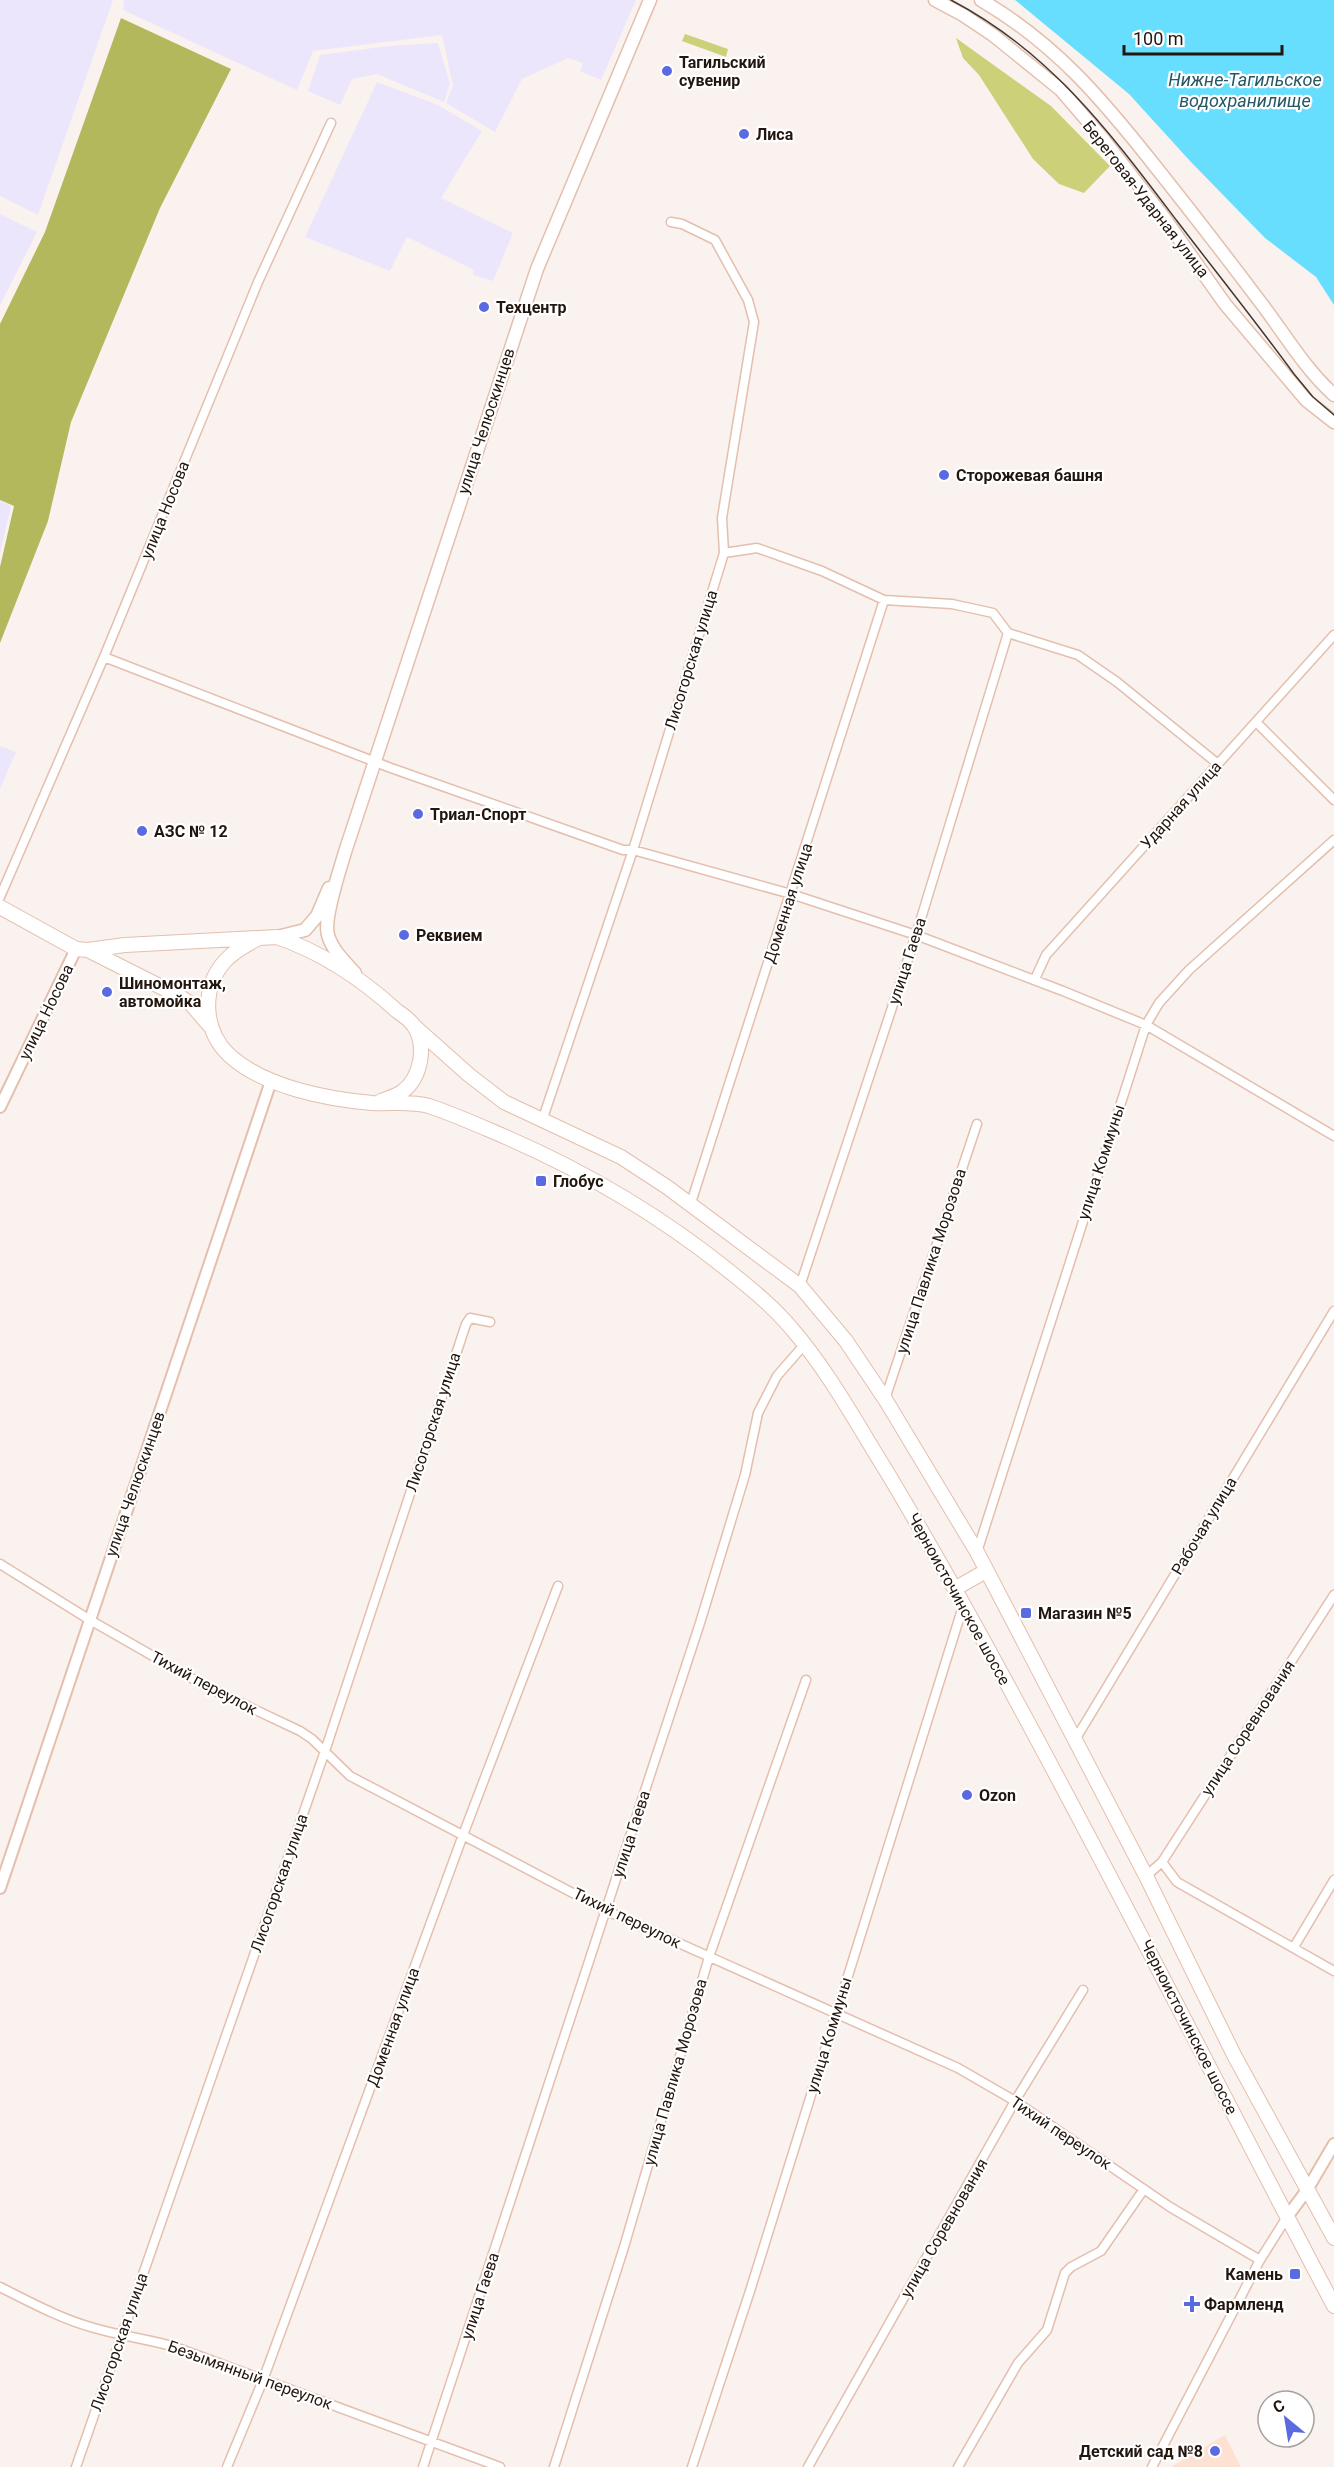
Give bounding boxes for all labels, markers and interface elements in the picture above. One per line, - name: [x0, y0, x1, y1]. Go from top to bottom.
- scale bar: [1124, 18, 1282, 56]
- text: 100 m: [1133, 28, 1184, 49]
- place label: Тагильский сувенир: [679, 53, 766, 90]
- marker: Тагильский сувенир: [660, 64, 674, 78]
- water label: Нижне-Тагильское водохранилище: [1168, 69, 1322, 111]
- street label: Береговая-Ударная улица: [1079, 117, 1213, 281]
- place label: Лиса: [756, 125, 794, 144]
- marker: Лиса: [737, 127, 751, 141]
- place label: Техцентр: [496, 298, 567, 317]
- marker: Техцентр: [477, 300, 491, 314]
- street label: улица Челюскинцев: [453, 346, 519, 496]
- street label: улица Носова: [137, 458, 193, 562]
- place label: Сторожевая башня: [956, 466, 1103, 485]
- marker: Сторожевая башня: [937, 468, 951, 482]
- street label: Лисогорская улица: [661, 588, 721, 732]
- street label: Ударная улица: [1137, 757, 1225, 853]
- place label: Триал-Спорт: [430, 805, 526, 824]
- marker: Триал-Спорт: [411, 807, 425, 821]
- place label: АЗС № 12: [154, 822, 228, 841]
- marker: АЗС № 12: [135, 824, 149, 838]
- street label: Доменная улица: [760, 840, 816, 966]
- street label: улица Гаева: [884, 915, 930, 1007]
- place label: Реквием: [416, 926, 483, 945]
- marker: Реквием: [397, 928, 411, 942]
- street label: улица Носова: [15, 961, 77, 1063]
- place label: Шиномонтаж, автомойка: [119, 974, 226, 1011]
- marker: Шиномонтаж, автомойка: [100, 985, 114, 999]
- street label: улица Коммуны: [1073, 1102, 1129, 1222]
- street label: улица Павлика Морозова: [892, 1166, 970, 1356]
- place label: Глобус: [553, 1172, 604, 1191]
- marker: Глобус: [534, 1174, 548, 1188]
- street label: Лисогорская улица: [402, 1350, 464, 1494]
- street label: улица Челюскинцев: [101, 1409, 169, 1559]
- street label: Рабочая улица: [1167, 1474, 1241, 1578]
- street label: Черноисточинское шоссе: [904, 1510, 1014, 1688]
- place label: Магазин №5: [1038, 1604, 1132, 1623]
- marker: Магазин №5: [1019, 1606, 1033, 1620]
- street label: Тихий переулок: [148, 1647, 261, 1719]
- street label: улица Соревнования: [1197, 1657, 1299, 1799]
- place label: Ozon: [979, 1786, 1016, 1805]
- street label: улица Гаева: [608, 1788, 654, 1880]
- marker: Ozon: [960, 1788, 974, 1802]
- street label: Лисогорская улица: [246, 1811, 312, 1955]
- street label: Тихий переулок: [570, 1884, 684, 1952]
- street label: Черноисточинское шоссе: [1137, 1936, 1241, 2118]
- street label: Доменная улица: [363, 1965, 423, 2089]
- street label: улица Коммуны: [802, 1975, 856, 2095]
- street label: улица Павлика Морозова: [639, 1976, 711, 2168]
- street label: Тихий переулок: [1007, 2092, 1115, 2174]
- street label: улица Соревнования: [896, 2155, 992, 2301]
- street label: улица Гаева: [457, 2250, 503, 2342]
- place label: Камень: [1225, 2265, 1283, 2284]
- marker: Камень: [1288, 2267, 1302, 2281]
- street label: Лисогорская улица: [86, 2270, 152, 2414]
- place label: Фармленд: [1204, 2295, 1284, 2314]
- marker: Фармленд: [1185, 2297, 1199, 2311]
- street label: Безымянный переулок: [165, 2336, 335, 2414]
- north arrow: [1256, 2389, 1316, 2449]
- text: С: [1269, 2396, 1288, 2417]
- place label: Детский сад №8: [1079, 2442, 1203, 2461]
- marker: Детский сад №8: [1208, 2444, 1222, 2458]

